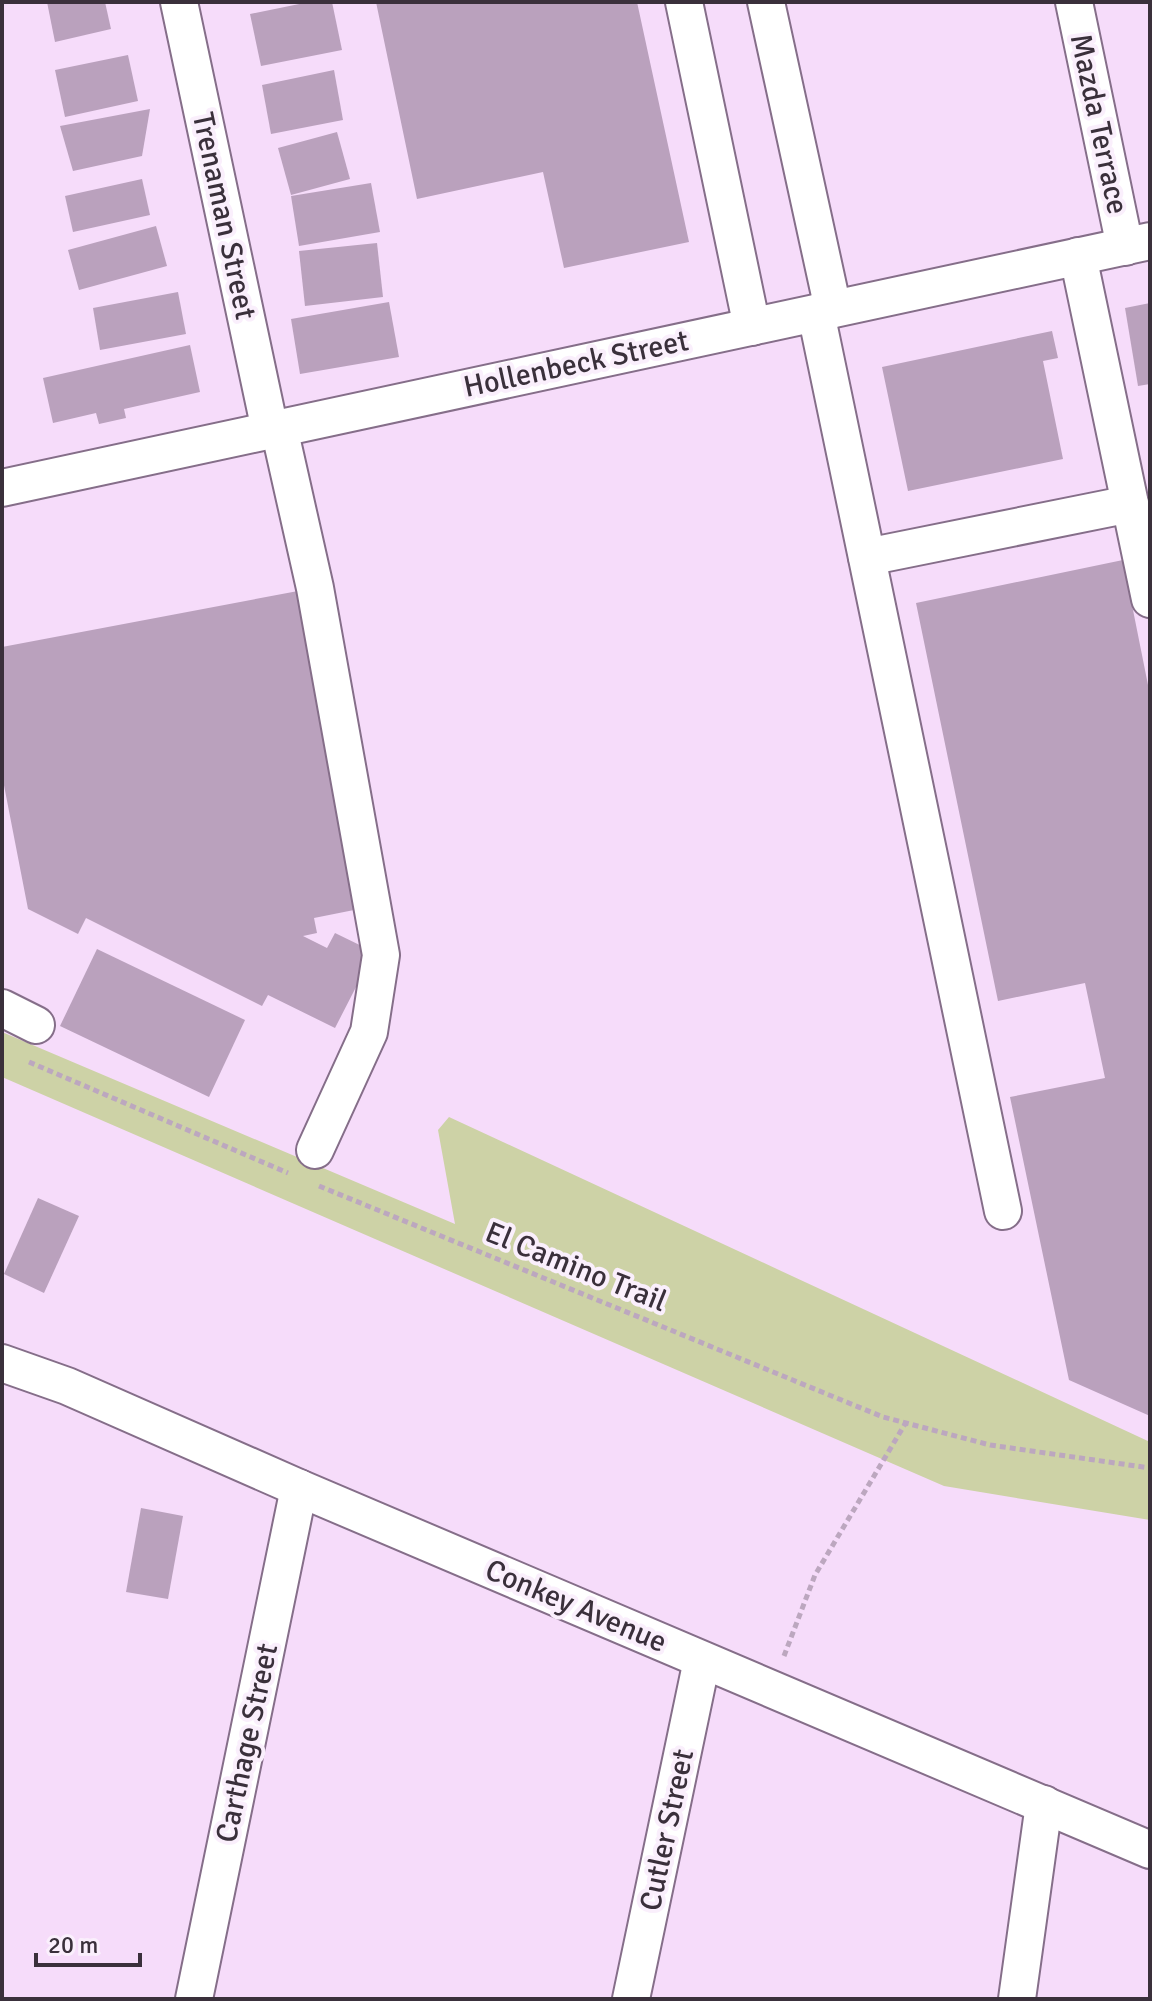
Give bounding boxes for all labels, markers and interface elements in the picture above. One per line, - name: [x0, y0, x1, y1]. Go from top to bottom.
- street label: Mazda Terrace: [1062, 30, 1136, 218]
- street label: Trenaman Street: [184, 109, 264, 323]
- street label: Hollenbeck Street: [460, 322, 692, 406]
- street label: El Camino Trail: [480, 1214, 672, 1320]
- street label: Conkey Avenue: [480, 1551, 672, 1661]
- street label: Carthage Street: [208, 1640, 286, 1846]
- street label: Cutler Street: [632, 1746, 702, 1914]
- scale bar: [36, 1917, 140, 1967]
- text: 20 m: [48, 1930, 98, 1960]

